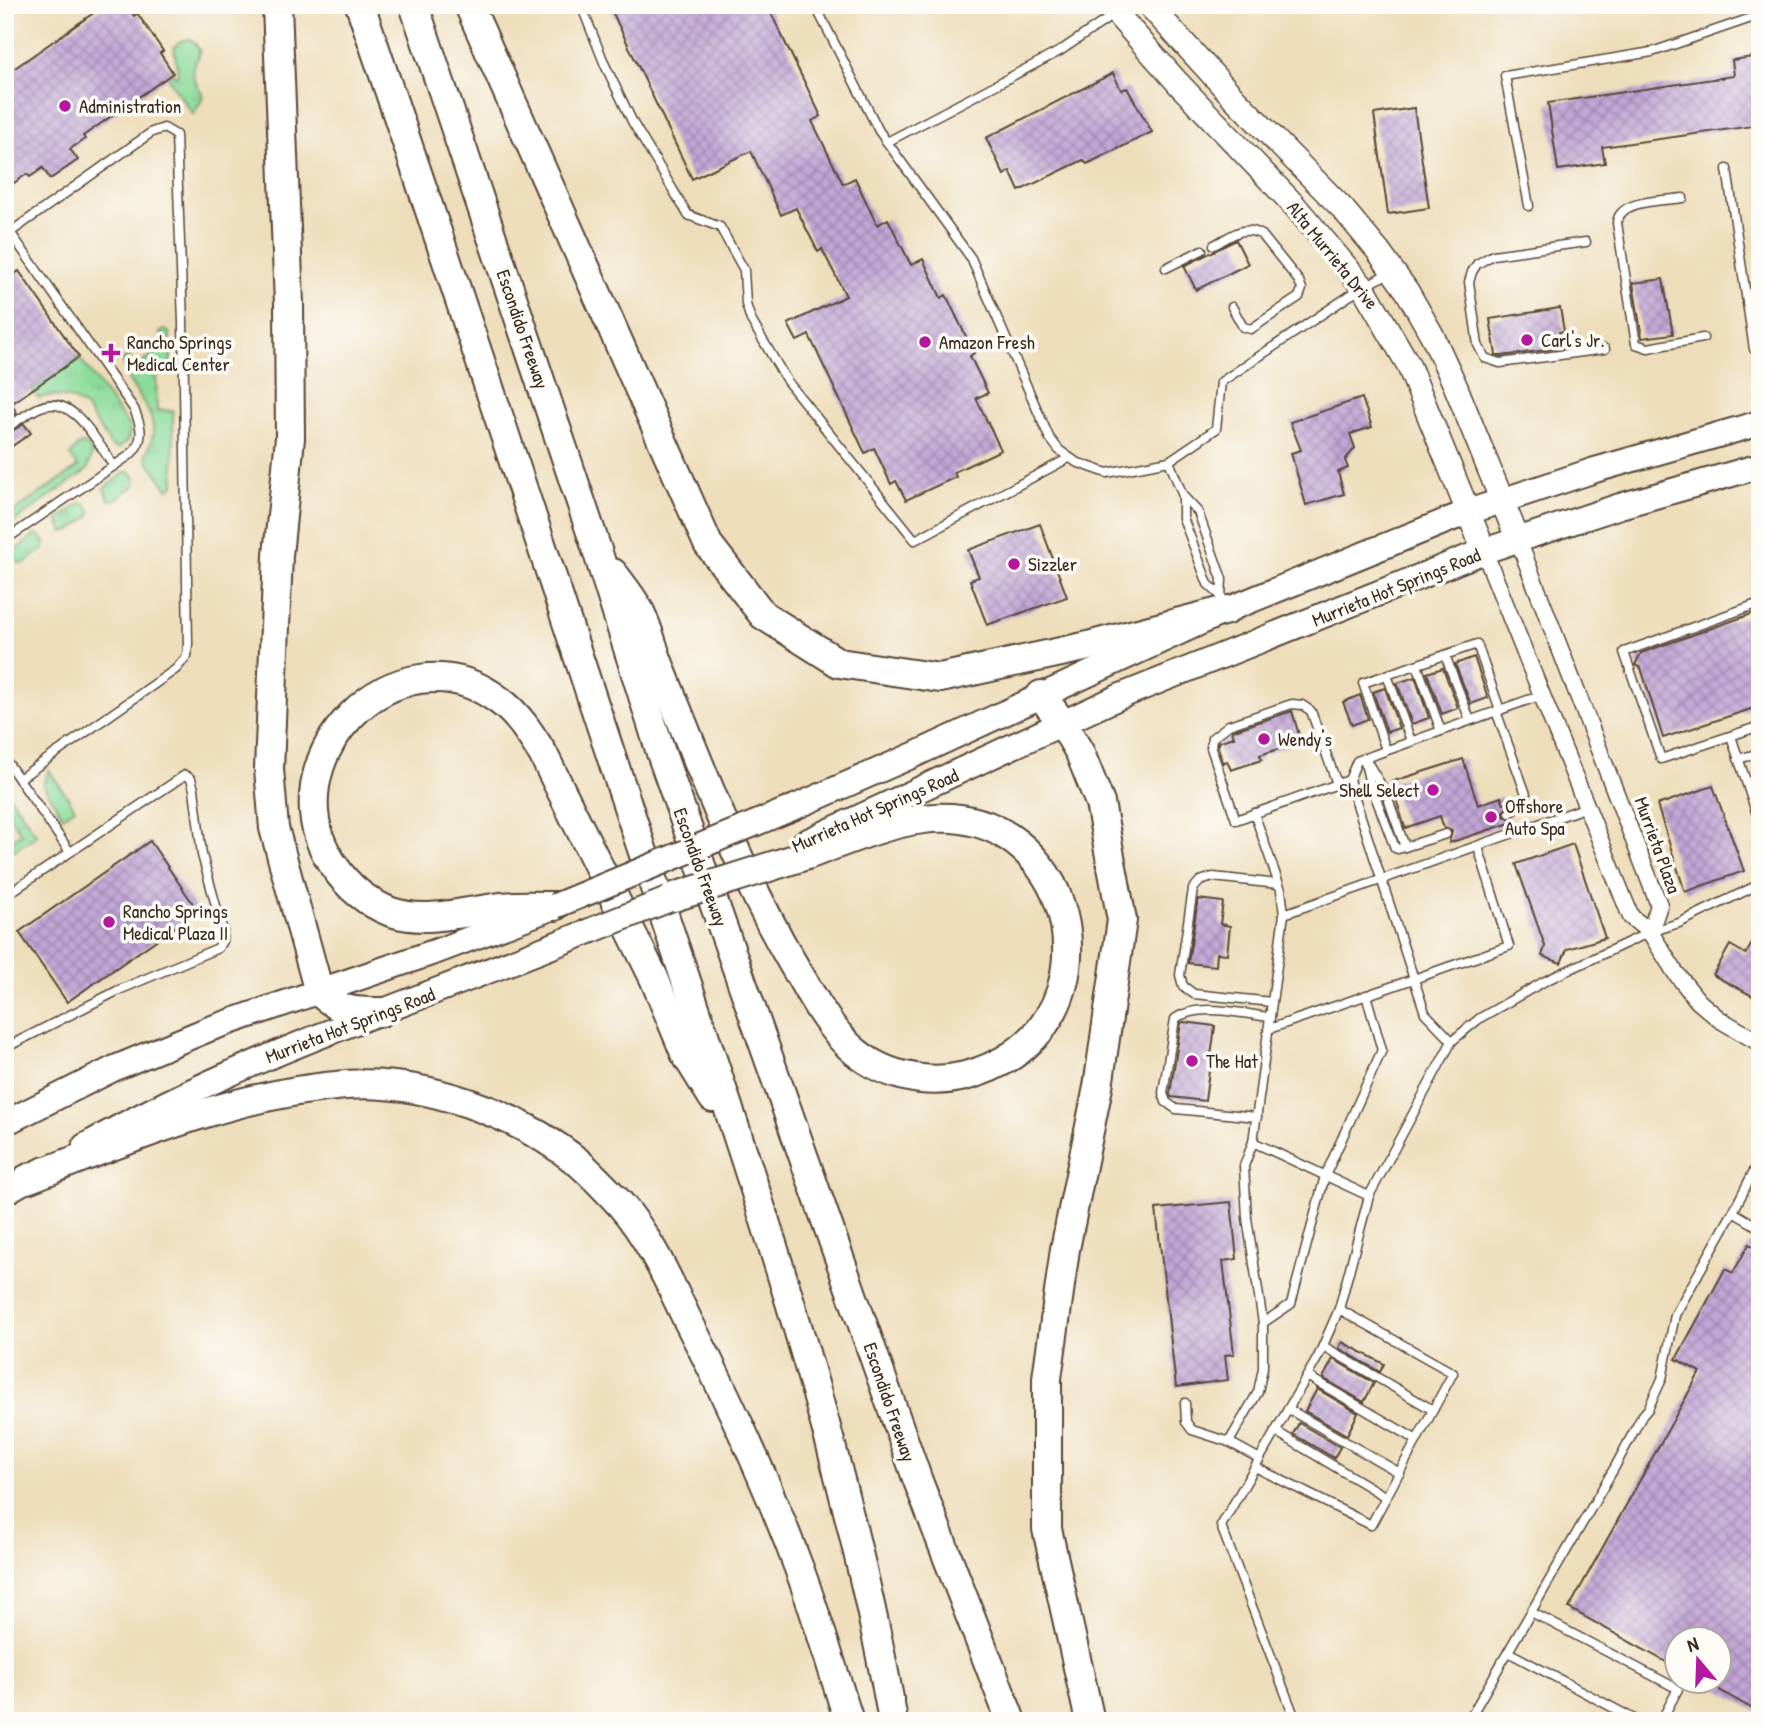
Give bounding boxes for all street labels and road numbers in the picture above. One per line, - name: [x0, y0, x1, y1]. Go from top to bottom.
- street label: Alta Murrieta Drive: [1281, 195, 1385, 315]
- street label: Escondido Freeway: [490, 266, 556, 392]
- street label: Murrieta Hot Springs Road: [1308, 541, 1485, 633]
- street label: Murrieta Hot Springs Road: [788, 761, 963, 858]
- street label: Murrieta Plaza: [1629, 793, 1688, 897]
- street label: Escondido Freeway: [668, 804, 734, 930]
- street label: Murrieta Hot Springs Road: [262, 980, 439, 1069]
- street label: Escondido Freeway: [857, 1339, 923, 1465]

